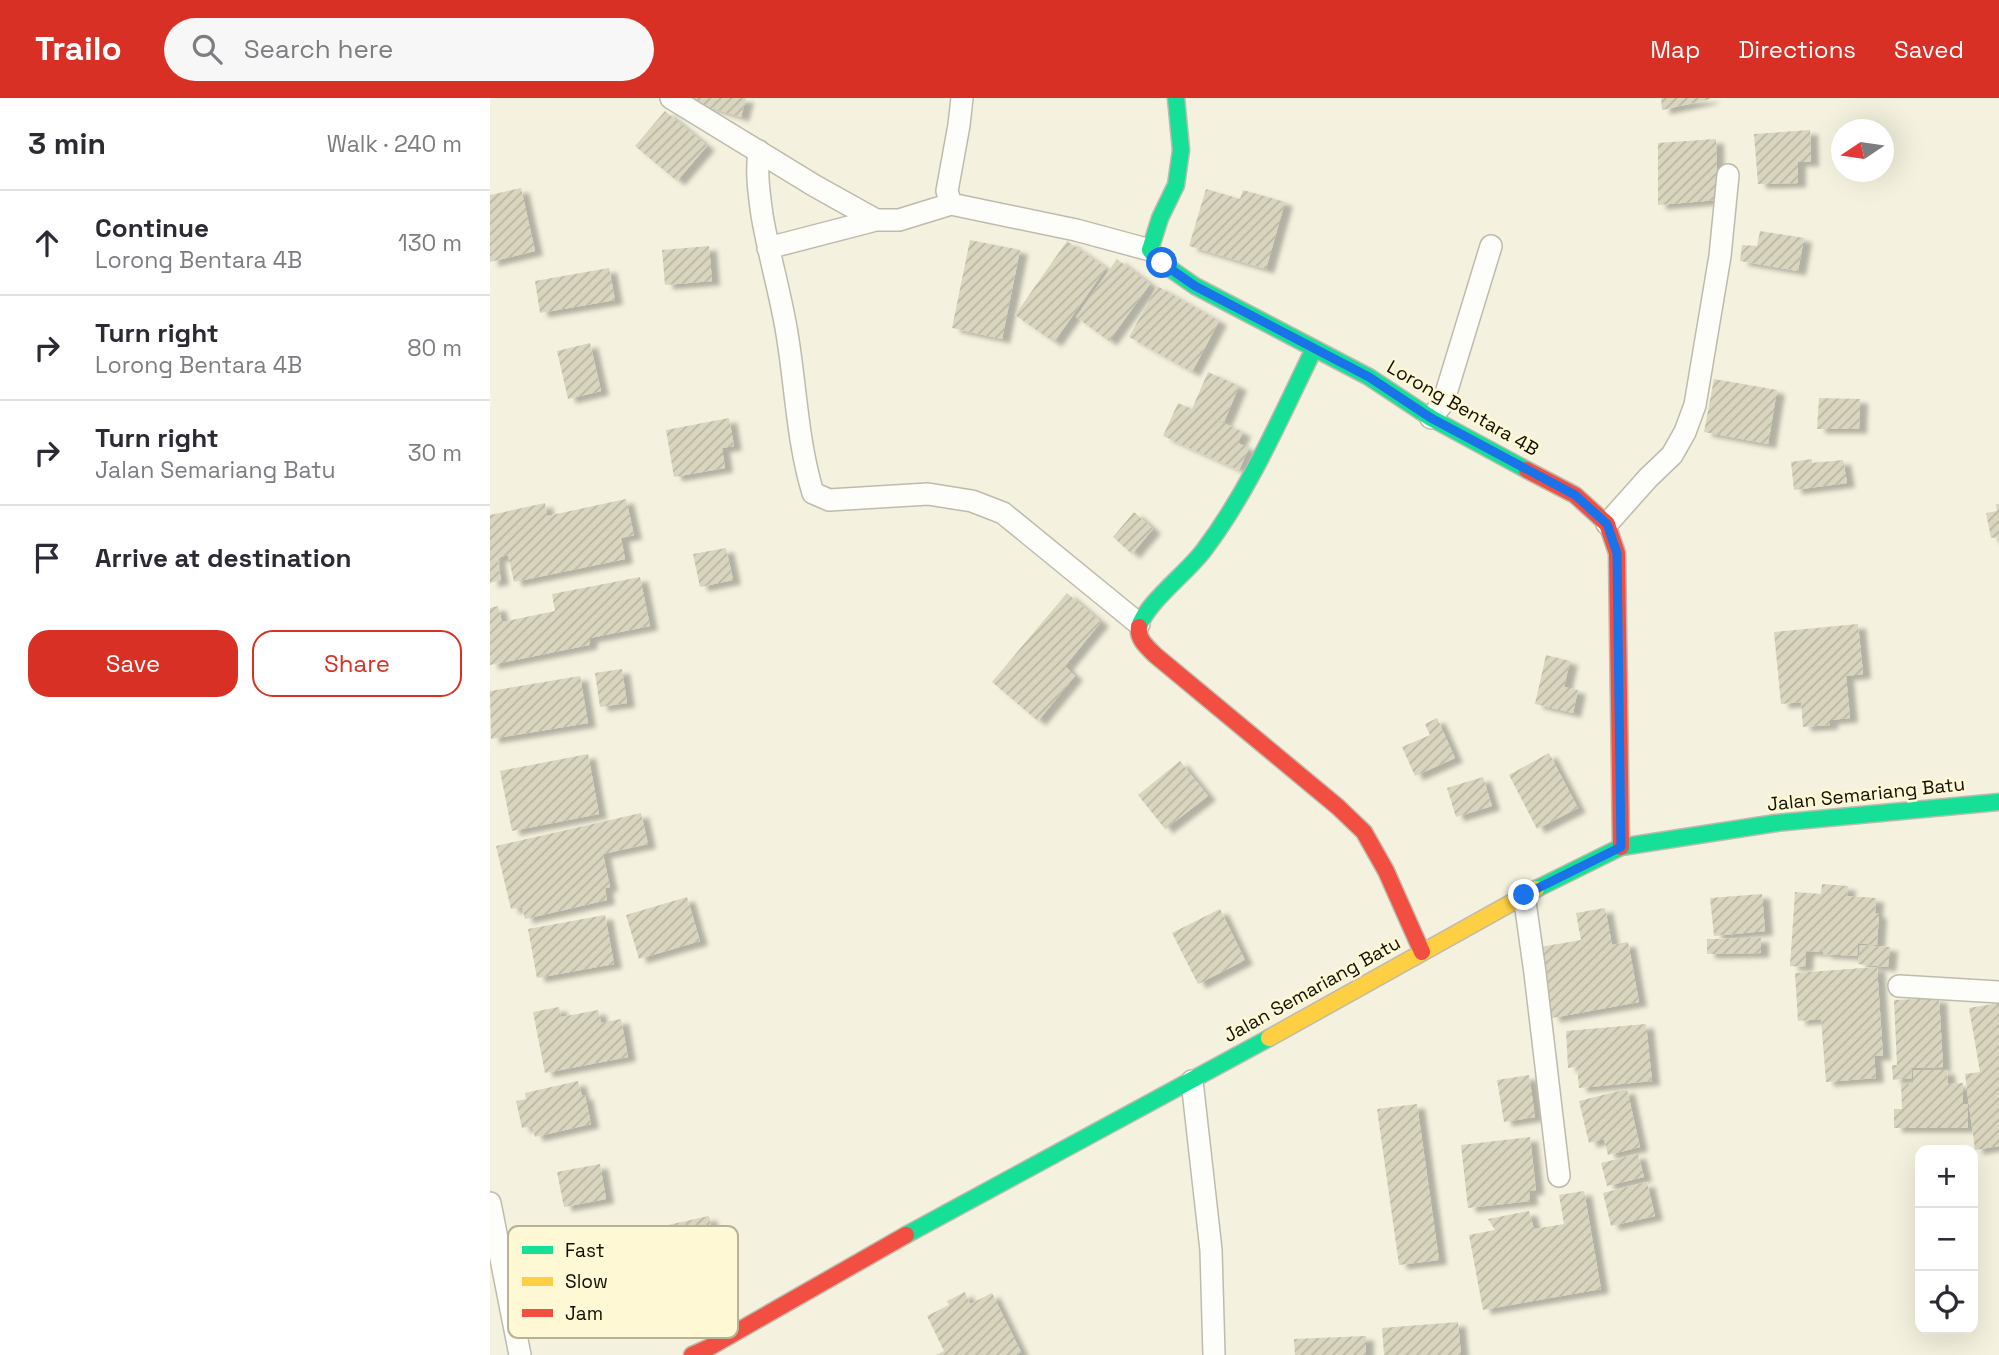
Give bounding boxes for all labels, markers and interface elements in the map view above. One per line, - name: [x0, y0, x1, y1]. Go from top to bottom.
- search box: [164, 18, 654, 81]
- text: Trailo: [35, 28, 122, 70]
- icon: search: [188, 30, 226, 68]
- text: Search here: [244, 32, 394, 66]
- text: Map: [1650, 34, 1700, 65]
- text: Directions: [1738, 34, 1856, 65]
- text: Saved: [1894, 34, 1964, 65]
- north arrow: [1831, 119, 1894, 182]
- text: 3 min: [28, 124, 106, 163]
- text: Walk · 240 m: [327, 129, 462, 159]
- text: Continue: [95, 211, 209, 245]
- icon: ahead: [28, 224, 66, 262]
- text: 130 m: [398, 228, 462, 258]
- text: Lorong Bentara 4B: [95, 245, 302, 275]
- route start: [1146, 247, 1177, 278]
- text: Turn right: [95, 316, 219, 350]
- icon: right: [28, 329, 66, 367]
- text: 80 m: [407, 333, 462, 363]
- text: Lorong Bentara 4B: [95, 350, 302, 380]
- street label: Lorong Bentara 4B: [1383, 354, 1543, 462]
- text: Turn right: [95, 421, 219, 455]
- icon: right: [28, 434, 66, 472]
- text: 30 m: [408, 438, 462, 468]
- text: Jalan Semariang Batu: [95, 455, 336, 485]
- icon: arrive: [28, 539, 66, 577]
- text: Arrive at destination: [95, 541, 352, 575]
- button: Save: [28, 630, 238, 697]
- button: Share: [252, 630, 462, 697]
- street label: Jalan Semariang Batu: [1766, 771, 1966, 817]
- route end: [1508, 879, 1539, 910]
- street label: Jalan Semariang Batu: [1219, 930, 1405, 1048]
- map controls: [1915, 1145, 1978, 1334]
- button: +: [1915, 1145, 1978, 1208]
- button: −: [1915, 1208, 1978, 1271]
- legend: [508, 1226, 738, 1338]
- text: Fast: [565, 1238, 605, 1263]
- text: Slow: [565, 1269, 608, 1294]
- button: locate: [1915, 1271, 1978, 1334]
- text: Jam: [565, 1301, 603, 1326]

